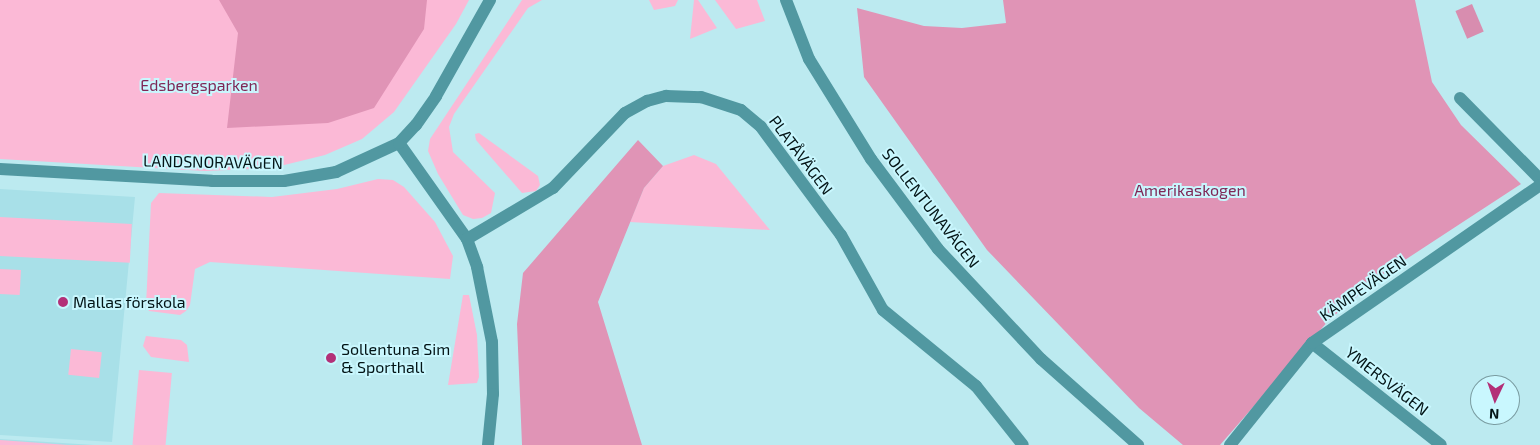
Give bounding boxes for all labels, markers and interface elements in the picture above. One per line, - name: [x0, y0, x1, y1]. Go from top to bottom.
- park label: Edsbergsparken: [140, 75, 258, 95]
- street label: PLATÅVÄGEN: [765, 112, 837, 198]
- street label: SOLLENTUNAVÄGEN: [878, 144, 984, 272]
- street label: LANDSNORAVÄGEN: [143, 151, 283, 173]
- park label: Amerikaskogen: [1134, 180, 1246, 200]
- street label: KÄMPEVÄGEN: [1316, 251, 1410, 325]
- place label: Mallas förskola: [73, 292, 186, 312]
- marker: Mallas förskola: [57, 296, 69, 308]
- place label: Sollentuna Sim & Sporthall: [341, 339, 450, 377]
- street label: YMERSVÄGEN: [1342, 343, 1432, 419]
- marker: Sollentuna Sim & Sporthall: [325, 352, 337, 364]
- north arrow: [1470, 375, 1520, 425]
- text: N: [1489, 406, 1500, 423]

